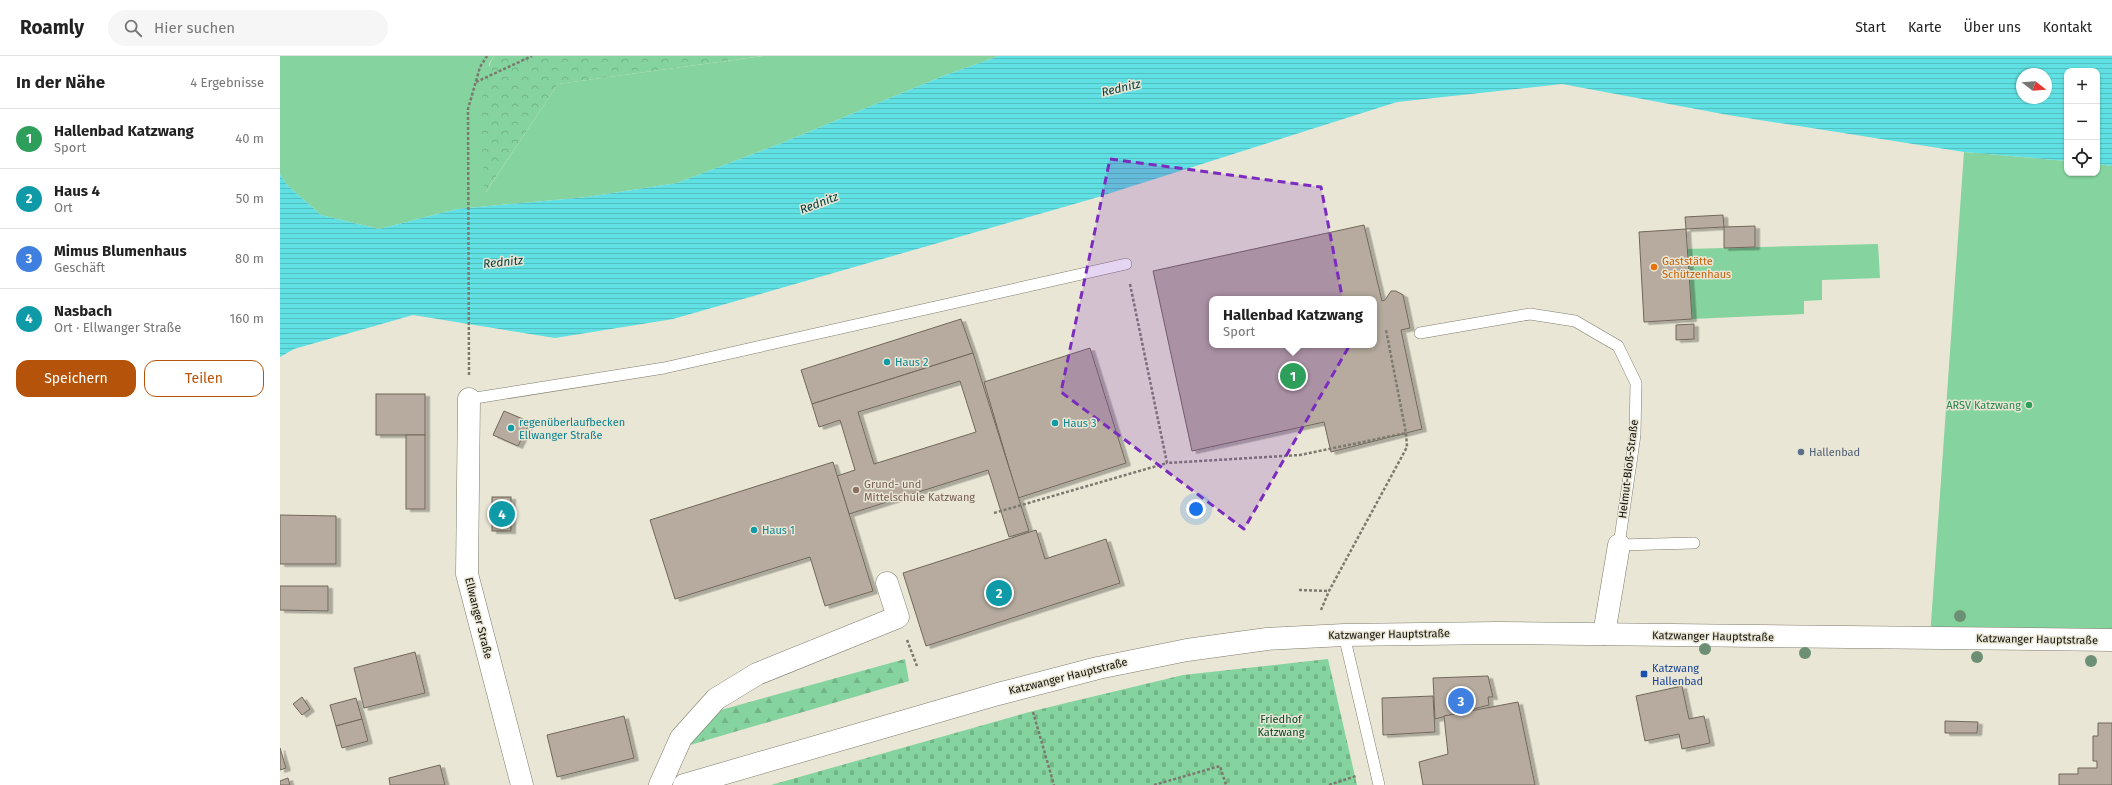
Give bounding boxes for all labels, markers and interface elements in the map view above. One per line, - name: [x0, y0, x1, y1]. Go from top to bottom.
- search box: [108, 10, 388, 46]
- text: Roamly: [20, 16, 84, 39]
- icon: search: [122, 17, 144, 39]
- text: Hier suchen: [154, 19, 235, 37]
- text: Start: [1855, 19, 1886, 36]
- text: Karte: [1908, 19, 1942, 36]
- text: Über uns: [1964, 19, 2021, 36]
- text: Kontakt: [2043, 19, 2092, 36]
- north arrow: [2016, 68, 2052, 104]
- map controls: [2064, 68, 2100, 176]
- button: +: [2064, 68, 2100, 104]
- text: In der Nähe: [16, 72, 105, 93]
- text: 4 Ergebnisse: [190, 75, 264, 90]
- water label: Rednitz: [1100, 77, 1143, 99]
- button: −: [2064, 104, 2100, 140]
- text: Hallenbad Katzwang: [54, 122, 194, 140]
- text: 1: [26, 131, 32, 146]
- text: 40 m: [235, 131, 264, 146]
- text: Sport: [54, 140, 86, 155]
- button: locate: [2064, 140, 2100, 176]
- text: Haus 4: [54, 182, 100, 200]
- water label: Rednitz: [798, 189, 841, 217]
- text: 2: [26, 191, 32, 206]
- text: 50 m: [236, 191, 264, 206]
- text: Ort: [54, 200, 73, 215]
- text: Mimus Blumenhaus: [54, 242, 187, 260]
- text: 3: [26, 251, 32, 266]
- text: 80 m: [235, 251, 264, 266]
- water label: Rednitz: [482, 253, 524, 271]
- place label: Gaststätte Schützenhaus: [1662, 255, 1731, 281]
- text: Geschäft: [54, 260, 105, 275]
- marker: Gaststätte Schützenhaus: [1649, 262, 1659, 272]
- popup: [1209, 296, 1377, 348]
- text: Nasbach: [54, 302, 112, 320]
- text: Hallenbad Katzwang: [1223, 306, 1363, 324]
- text: 4: [25, 311, 33, 326]
- text: 160 m: [230, 311, 264, 326]
- text: Ort · Ellwanger Straße: [54, 320, 181, 335]
- text: Sport: [1223, 324, 1255, 339]
- place label: Haus 2: [895, 356, 928, 369]
- marker: Haus 2: [882, 357, 892, 367]
- button: Speichern: [16, 360, 136, 397]
- button: Teilen: [144, 360, 264, 397]
- pin: 1: [1280, 361, 1306, 391]
- place label: ARSV Katzwang: [1946, 399, 2021, 412]
- marker: ARSV Katzwang: [2024, 400, 2034, 410]
- place label: regenüberlaufbecken Ellwanger Straße: [519, 416, 625, 442]
- place label: Haus 3: [1063, 417, 1096, 430]
- marker: Haus 3: [1050, 418, 1060, 428]
- street label: Helmut-Bloß-Straße: [1616, 419, 1641, 519]
- marker: regenüberlaufbecken Ellwanger Straße: [506, 423, 516, 433]
- place label: Hallenbad: [1809, 446, 1860, 459]
- marker: Hallenbad: [1796, 447, 1806, 457]
- place label: Grund- und Mittelschule Katzwang: [864, 478, 975, 504]
- marker: Grund- und Mittelschule Katzwang: [851, 485, 861, 495]
- pin: 4: [489, 499, 515, 529]
- your location: [1186, 499, 1206, 519]
- place label: Haus 1: [762, 524, 795, 537]
- marker: Haus 1: [749, 525, 759, 535]
- street label: Ellwanger Straße: [462, 576, 495, 660]
- pin: 2: [986, 578, 1012, 608]
- street label: Katzwanger Hauptstraße: [1328, 627, 1450, 642]
- street label: Katzwanger Hauptstraße: [1652, 629, 1774, 644]
- street label: Katzwanger Hauptstraße: [1976, 632, 2098, 647]
- street label: Katzwanger Hauptstraße: [1007, 655, 1129, 698]
- place label: Katzwang Hallenbad: [1652, 662, 1703, 688]
- marker: Katzwang Hallenbad: [1639, 669, 1649, 679]
- pin: 3: [1448, 686, 1474, 716]
- park label: Friedhof Katzwang: [1257, 713, 1305, 739]

